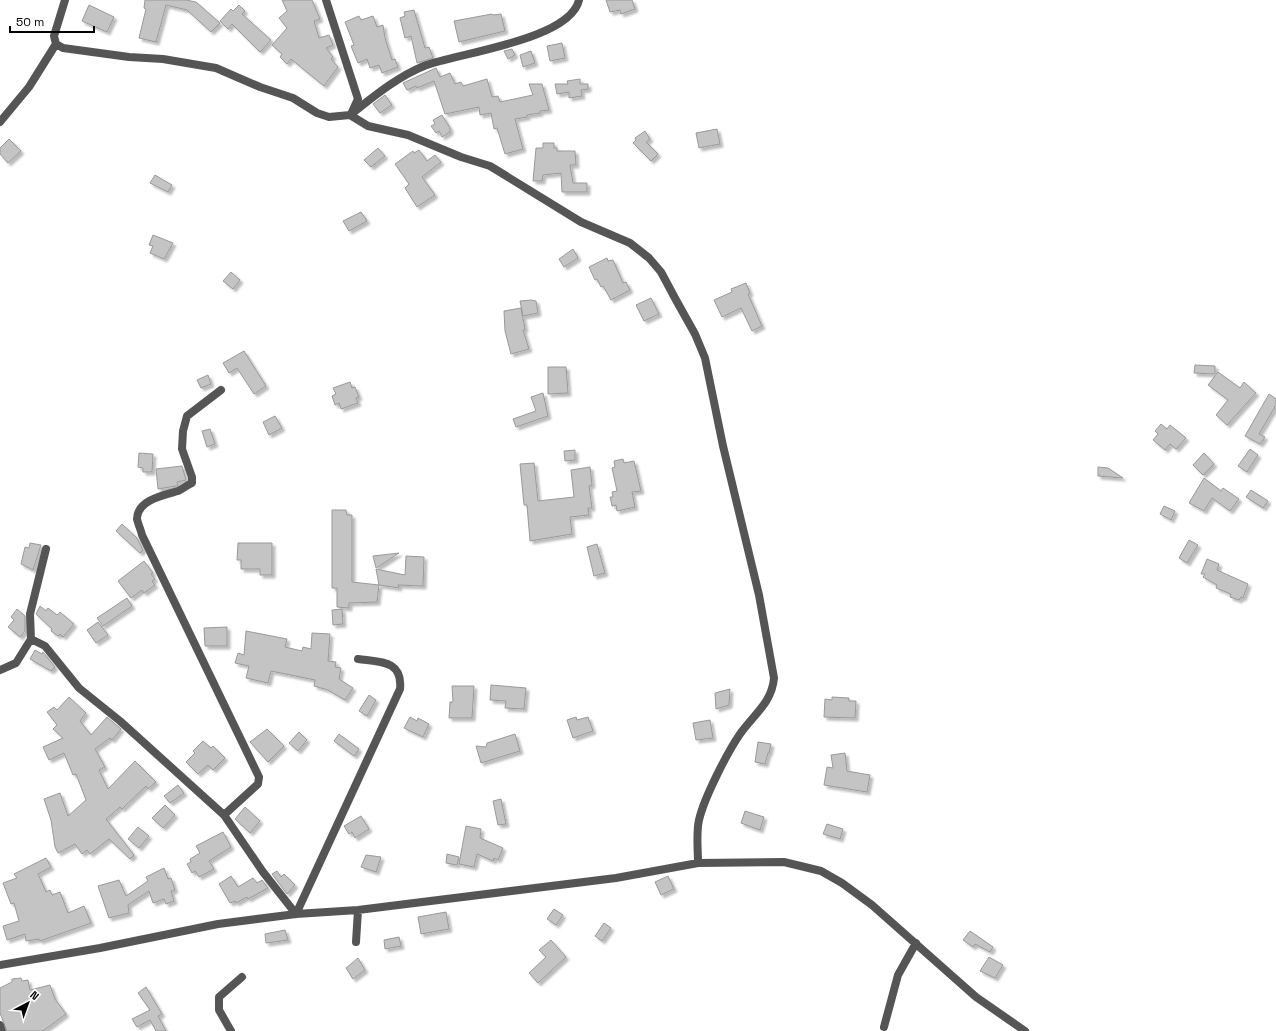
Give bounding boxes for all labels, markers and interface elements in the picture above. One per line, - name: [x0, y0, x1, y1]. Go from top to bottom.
- scale bar: [10, 8, 94, 34]
- text: 50 m: [16, 14, 44, 30]
- north arrow: [8, 983, 48, 1023]
- text: N: [27, 988, 42, 1003]

